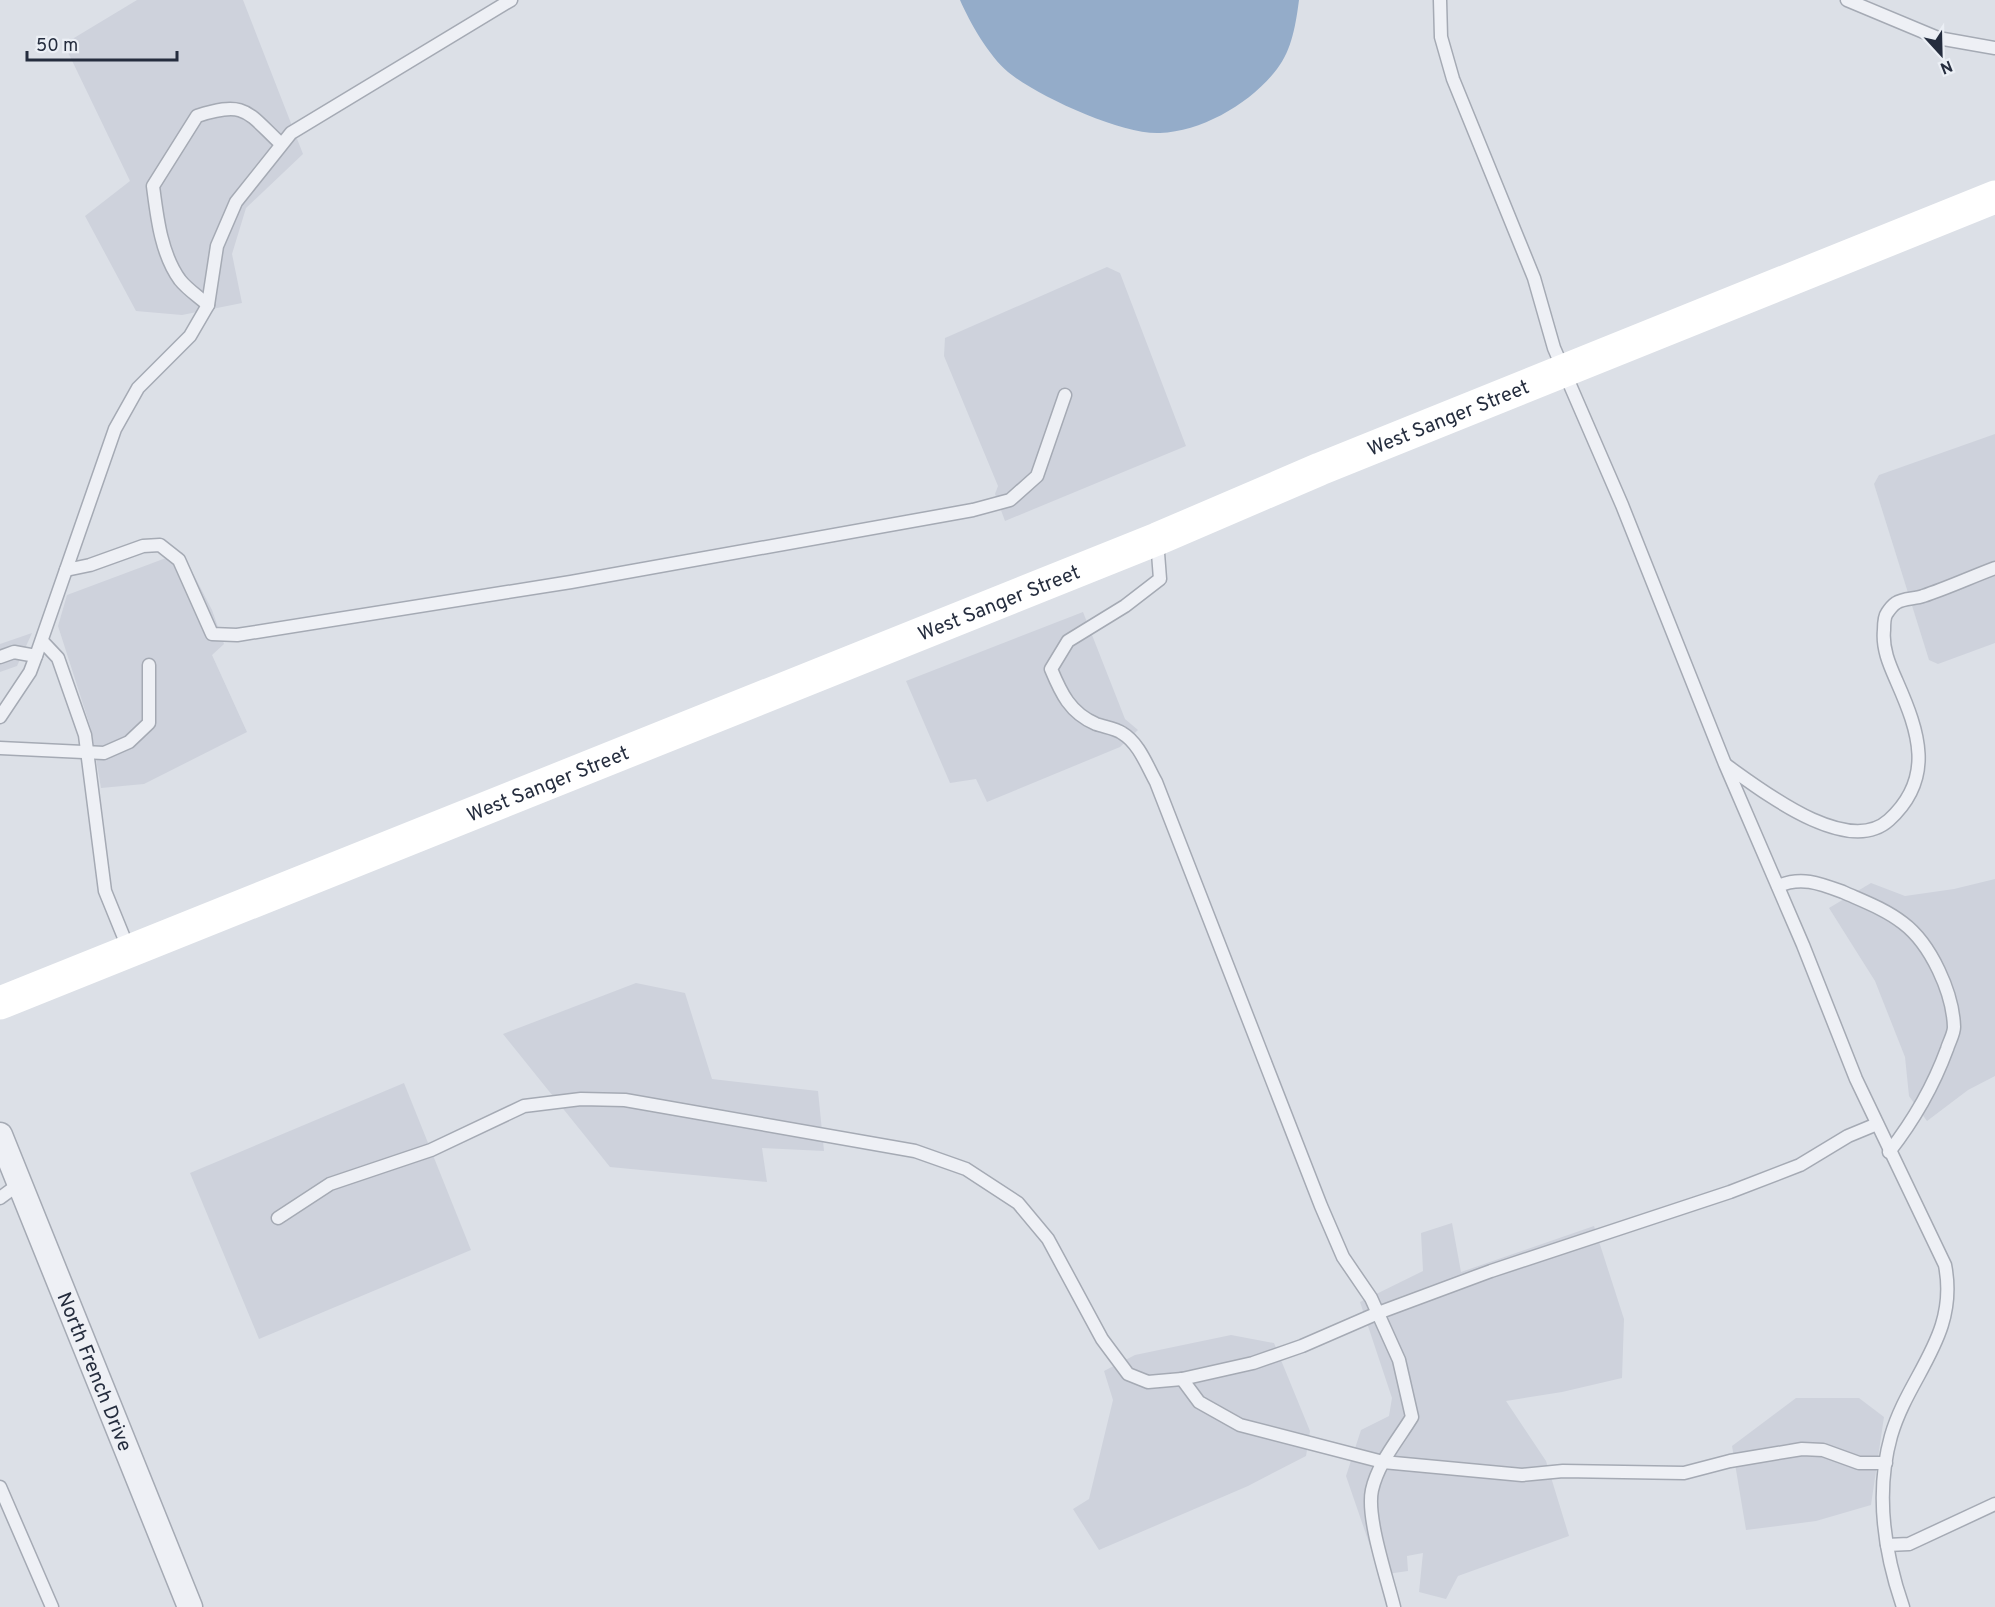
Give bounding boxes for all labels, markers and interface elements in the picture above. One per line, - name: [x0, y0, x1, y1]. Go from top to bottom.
- scale bar: [27, 24, 177, 62]
- north arrow: [1911, 24, 1971, 84]
- text: 50 m: [36, 35, 78, 58]
- text: N: [1937, 55, 1955, 77]
- street label: West Sanger Street: [1364, 375, 1534, 464]
- street label: West Sanger Street: [915, 560, 1084, 649]
- street label: West Sanger Street: [463, 741, 633, 829]
- street label: North French Drive: [50, 1289, 137, 1456]

